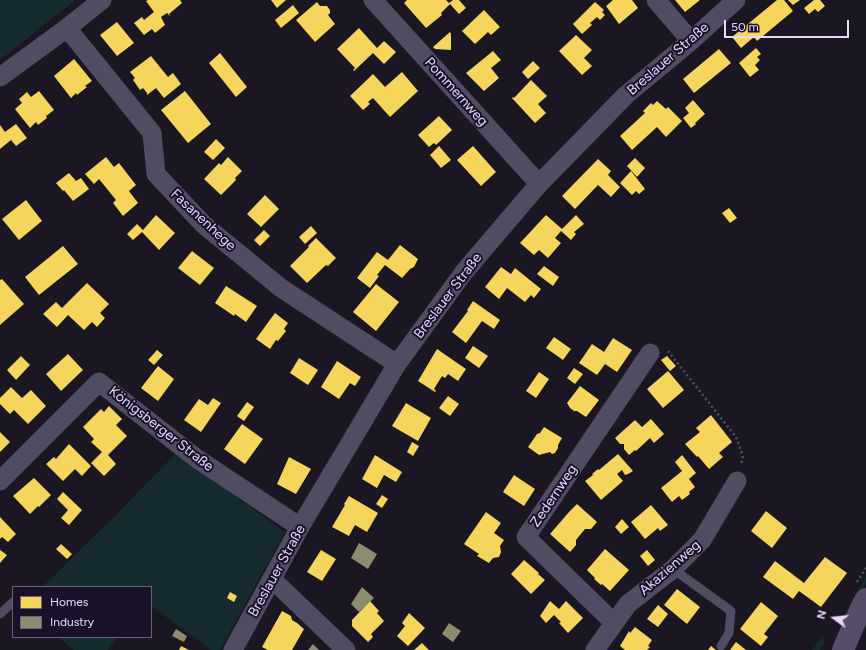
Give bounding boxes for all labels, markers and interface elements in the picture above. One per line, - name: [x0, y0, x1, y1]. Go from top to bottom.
- scale bar: [726, 12, 851, 38]
- street label: Breslauer Straße: [624, 19, 712, 99]
- text: 50 m: [731, 20, 759, 34]
- street label: Pommernweg: [421, 54, 491, 130]
- street label: Fasanenhege: [167, 186, 239, 254]
- street label: Breslauer Straße: [410, 250, 486, 342]
- street label: Königsberger Straße: [105, 383, 217, 475]
- street label: Zedernweg: [527, 462, 581, 530]
- street label: Breslauer Straße: [245, 522, 309, 620]
- street label: Akazienweg: [636, 537, 704, 599]
- legend: [12, 586, 152, 638]
- text: Homes: [50, 595, 88, 609]
- north arrow: [814, 598, 854, 638]
- text: N: [815, 609, 829, 621]
- text: Industry: [50, 615, 94, 629]

